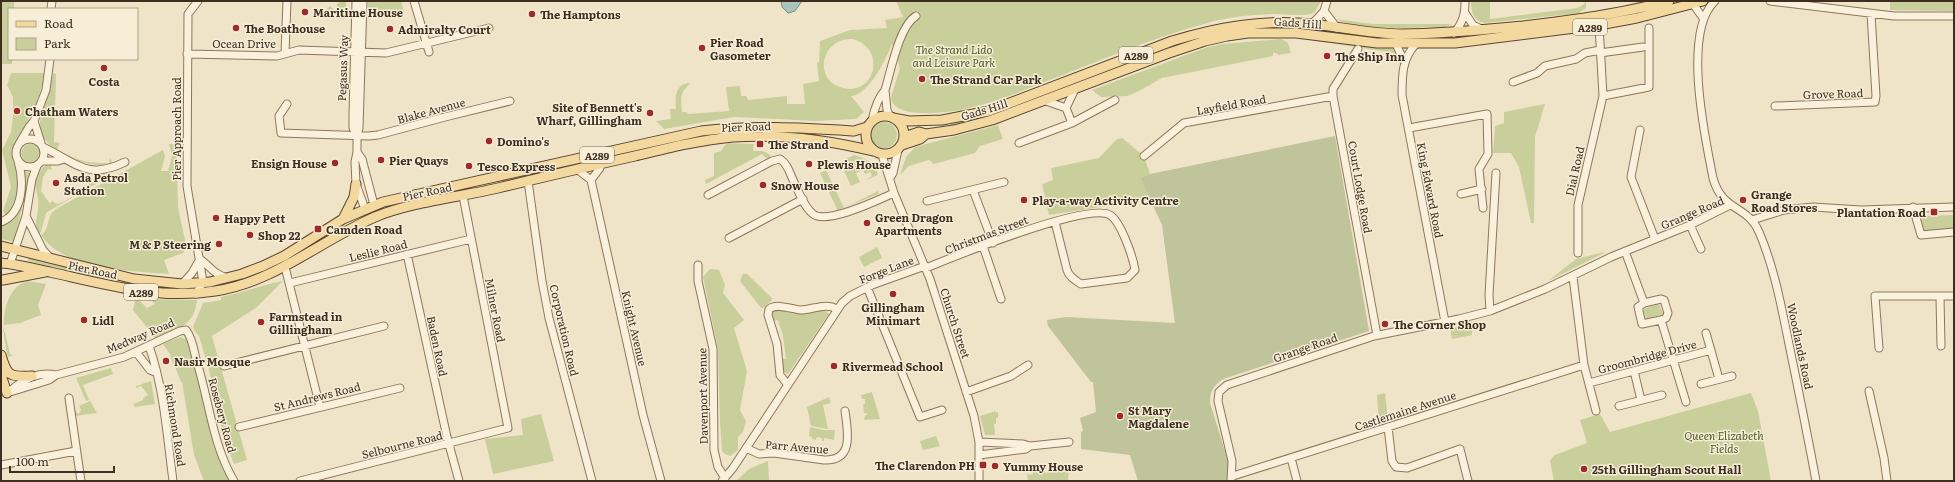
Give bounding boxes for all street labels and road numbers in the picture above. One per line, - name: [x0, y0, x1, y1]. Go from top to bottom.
- street label: Gads Hill: [1273, 12, 1323, 32]
- road number: A289: [1573, 19, 1607, 35]
- street label: Pegasus Way: [333, 34, 351, 102]
- street label: Ocean Drive: [212, 35, 276, 51]
- road number: A289: [1119, 47, 1153, 63]
- street label: Pier Approach Road: [168, 77, 184, 181]
- street label: Grove Road: [1803, 84, 1864, 102]
- street label: Layfield Road: [1195, 90, 1267, 118]
- street label: Blake Avenue: [395, 93, 467, 127]
- street label: Gads Hill: [959, 94, 1010, 124]
- street label: Pier Road: [721, 117, 772, 135]
- street label: Court Lodge Road: [1345, 140, 1377, 235]
- street label: King Edward Road: [1414, 141, 1448, 239]
- street label: Dial Road: [1561, 144, 1588, 197]
- road number: A289: [580, 147, 614, 163]
- street label: Pier Road: [401, 178, 453, 204]
- street label: Grange Road: [1658, 191, 1726, 232]
- street label: Christmas Street: [942, 211, 1030, 257]
- street label: Leslie Road: [347, 235, 409, 265]
- street label: Forge Lane: [856, 251, 916, 287]
- street label: Pier Road: [67, 256, 119, 282]
- street label: Milner Road: [482, 277, 510, 344]
- street label: Corporation Road: [547, 283, 583, 378]
- road number: A289: [124, 284, 158, 300]
- street label: Church Street: [937, 286, 975, 361]
- street label: Knight Avenue: [618, 288, 652, 368]
- street label: Woodlands Road: [1784, 301, 1818, 391]
- street label: Medway Road: [103, 313, 177, 357]
- street label: Baden Road: [424, 314, 452, 378]
- street label: Grange Road: [1271, 328, 1340, 365]
- street label: Groombridge Drive: [1596, 335, 1698, 377]
- street label: Davenport Avenue: [693, 347, 711, 444]
- street label: Rosebery Road: [205, 376, 241, 455]
- street label: St Andrews Road: [272, 377, 362, 415]
- street label: Richmond Road: [162, 382, 191, 468]
- street label: Castlemaine Avenue: [1352, 386, 1458, 434]
- street label: Selbourne Road: [360, 426, 444, 462]
- street label: Parr Avenue: [765, 435, 830, 457]

